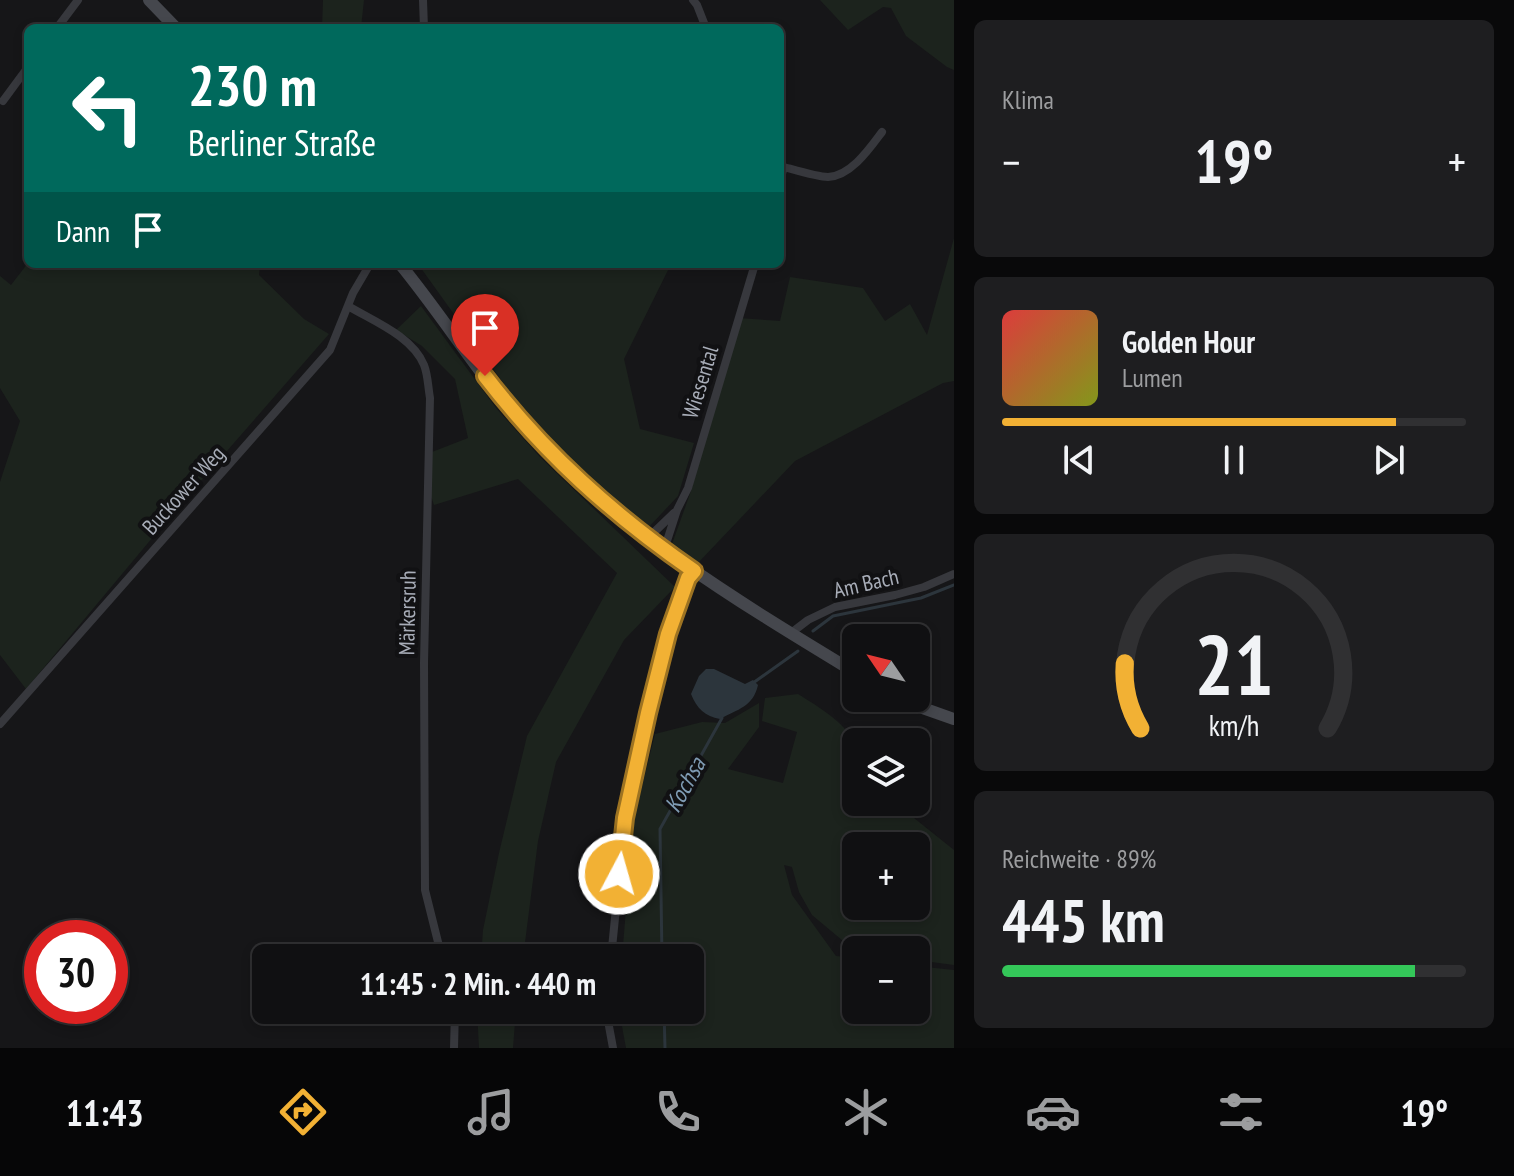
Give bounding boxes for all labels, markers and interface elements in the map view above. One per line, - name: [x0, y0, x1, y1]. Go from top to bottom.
- text: 230 m: [188, 49, 317, 121]
- icon: left: [56, 56, 160, 160]
- text: Klima: [1002, 83, 1054, 116]
- text: Berliner Straße: [188, 119, 376, 166]
- text: 19°: [1194, 122, 1274, 200]
- text: −: [1002, 133, 1020, 190]
- text: +: [1448, 133, 1466, 190]
- icon: arrive: [126, 208, 170, 252]
- text: Dann: [56, 211, 110, 250]
- pin: [451, 294, 519, 376]
- icon: arrive: [463, 306, 507, 350]
- text: Golden Hour: [1122, 322, 1255, 361]
- street label: Wiesental: [676, 341, 725, 422]
- text: Lumen: [1122, 361, 1183, 394]
- icon: previous: [1057, 438, 1101, 482]
- icon: pause: [1212, 438, 1256, 482]
- icon: next: [1367, 438, 1411, 482]
- street label: Buckower Weg: [136, 440, 230, 540]
- street label: Am Bach: [831, 562, 901, 604]
- street label: Märkersruh: [392, 570, 422, 656]
- text: 21: [1194, 609, 1274, 717]
- north arrow: [842, 624, 930, 712]
- map controls: [842, 624, 930, 1024]
- text: km/h: [1209, 707, 1259, 744]
- button: layers: [842, 728, 930, 816]
- water label: Kochsa: [657, 751, 713, 818]
- position arrow: [577, 832, 661, 916]
- button: +: [842, 832, 930, 920]
- text: Reichweite · 89%: [1002, 842, 1156, 875]
- text: 445 km: [1002, 881, 1165, 959]
- speed limit sign: 30: [24, 920, 128, 1024]
- button: −: [842, 936, 930, 1024]
- text: 11:45 · 2 Min. · 440 m: [360, 964, 596, 1003]
- icon: directions: [275, 1084, 331, 1140]
- icon: music: [463, 1084, 519, 1140]
- icon: phone: [650, 1084, 706, 1140]
- icon: climate: [838, 1084, 894, 1140]
- icon: car: [1025, 1084, 1081, 1140]
- icon: filters: [1213, 1084, 1269, 1140]
- text: 11:43: [66, 1089, 144, 1136]
- text: 19°: [1401, 1089, 1448, 1136]

